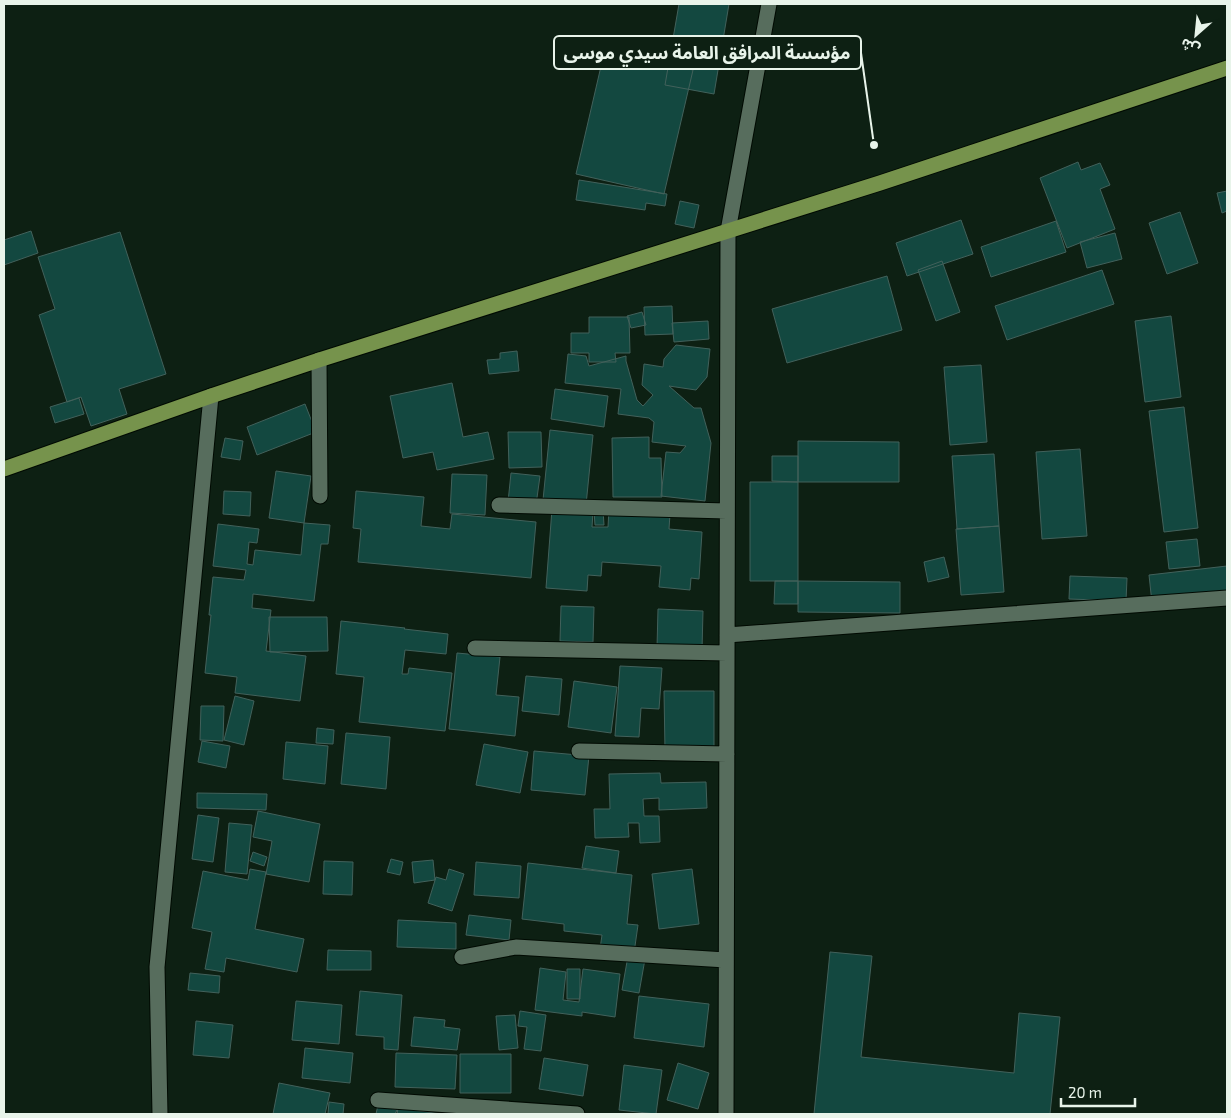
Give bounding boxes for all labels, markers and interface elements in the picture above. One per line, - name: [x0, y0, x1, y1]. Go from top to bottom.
- north arrow: [1171, 10, 1221, 60]
- text: ش: [1177, 35, 1202, 59]
- callout: مؤسسة المرافق العامة سيدي موسى: [554, 36, 861, 69]
- text: مؤسسة المرافق العامة سيدي موسى: [564, 41, 850, 67]
- scale bar: [1061, 1076, 1135, 1108]
- text: 20 m: [1068, 1083, 1102, 1101]

